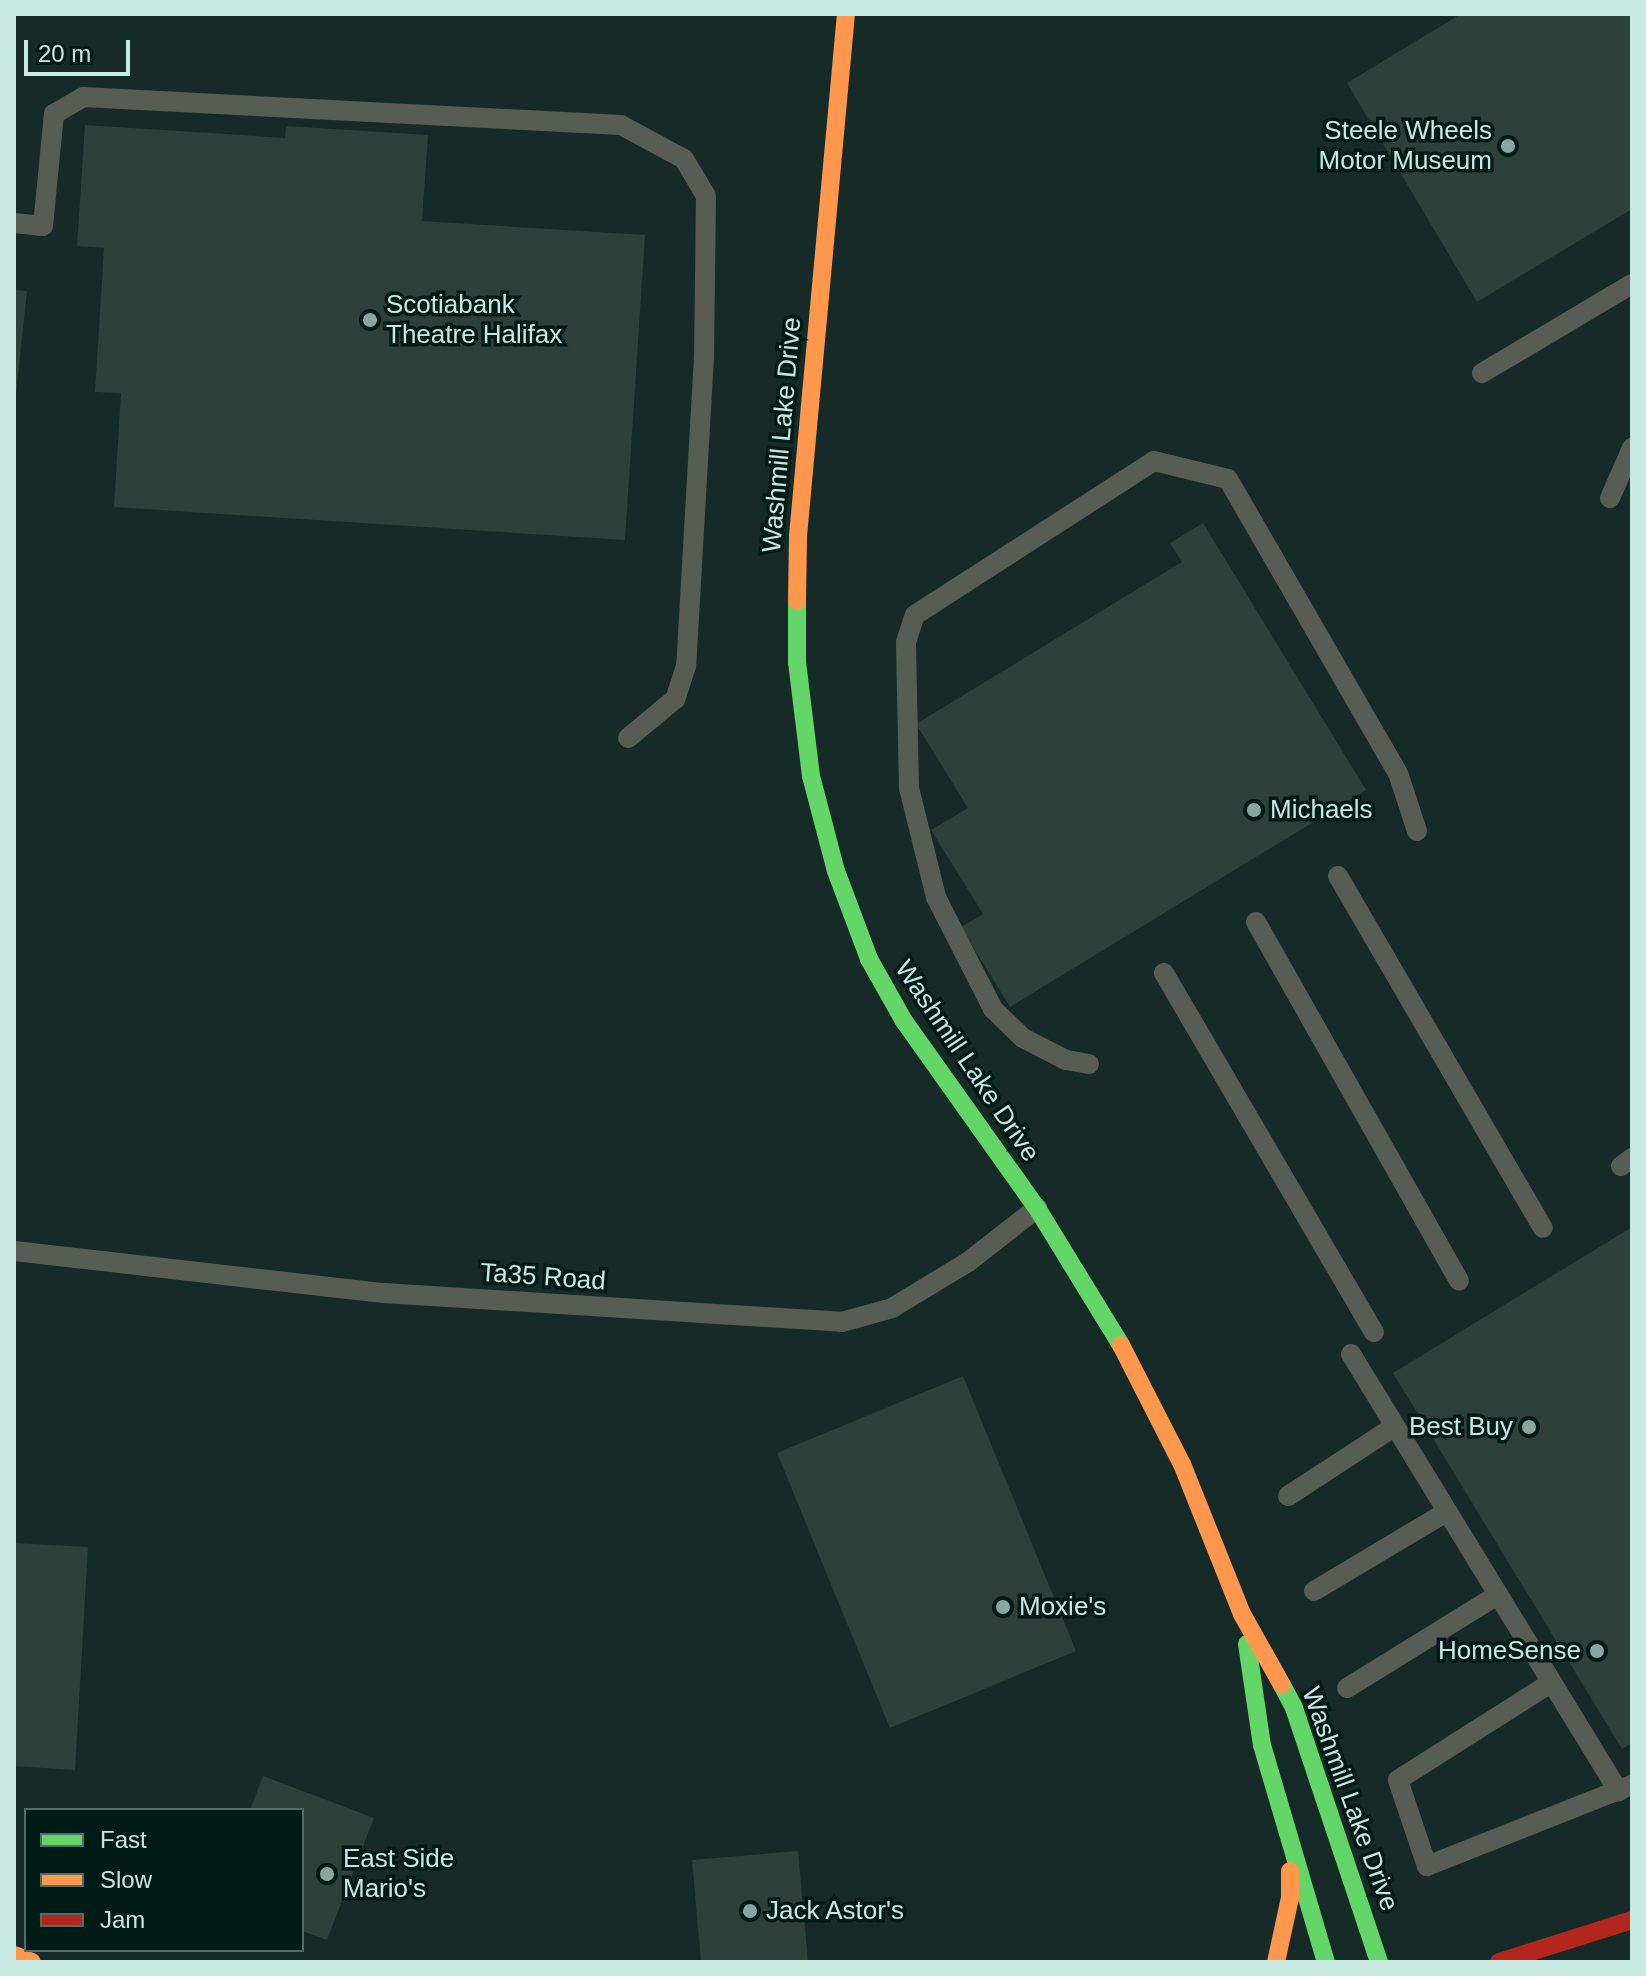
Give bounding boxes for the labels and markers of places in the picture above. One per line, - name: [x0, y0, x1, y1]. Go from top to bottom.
- place label: Steele Wheels Motor Museum: [1319, 115, 1492, 176]
- marker: Steele Wheels Motor Museum: [1499, 137, 1517, 155]
- place label: Scotiabank Theatre Halifax: [386, 289, 562, 350]
- marker: Scotiabank Theatre Halifax: [361, 311, 379, 329]
- place label: Michaels: [1270, 794, 1373, 826]
- marker: Michaels: [1245, 801, 1263, 819]
- place label: Best Buy: [1409, 1411, 1513, 1443]
- marker: Best Buy: [1520, 1418, 1538, 1436]
- place label: Moxie's: [1019, 1591, 1106, 1623]
- marker: Moxie's: [994, 1598, 1012, 1616]
- place label: HomeSense: [1438, 1635, 1581, 1667]
- marker: HomeSense: [1588, 1642, 1606, 1660]
- place label: East Side Mario's: [343, 1843, 454, 1904]
- marker: East Side Mario's: [318, 1865, 336, 1883]
- place label: Jack Astor's: [766, 1895, 905, 1927]
- marker: Jack Astor's: [741, 1902, 759, 1920]

